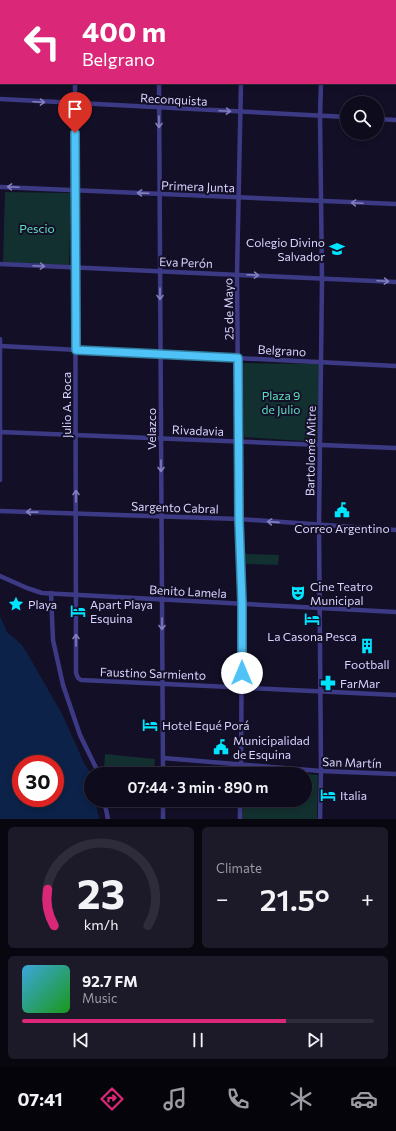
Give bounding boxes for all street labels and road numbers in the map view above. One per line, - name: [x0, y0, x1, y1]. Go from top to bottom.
- street label: Reconquista: [140, 90, 208, 108]
- street label: Primera Junta: [161, 178, 235, 195]
- street label: Eva Perón: [159, 254, 213, 270]
- street label: 25 de Mayo: [220, 278, 236, 340]
- street label: Belgrano: [257, 342, 307, 358]
- street label: Julio A. Roca: [59, 372, 74, 438]
- street label: Bartolomé Mitre: [302, 406, 318, 496]
- street label: Velazco: [144, 408, 158, 450]
- street label: Rivadavia: [172, 422, 224, 438]
- street label: Sargento Cabral: [131, 498, 219, 516]
- street label: Benito Lamela: [149, 582, 227, 600]
- street label: Faustino Sarmiento: [100, 664, 206, 682]
- street label: San Martín: [322, 754, 382, 770]

